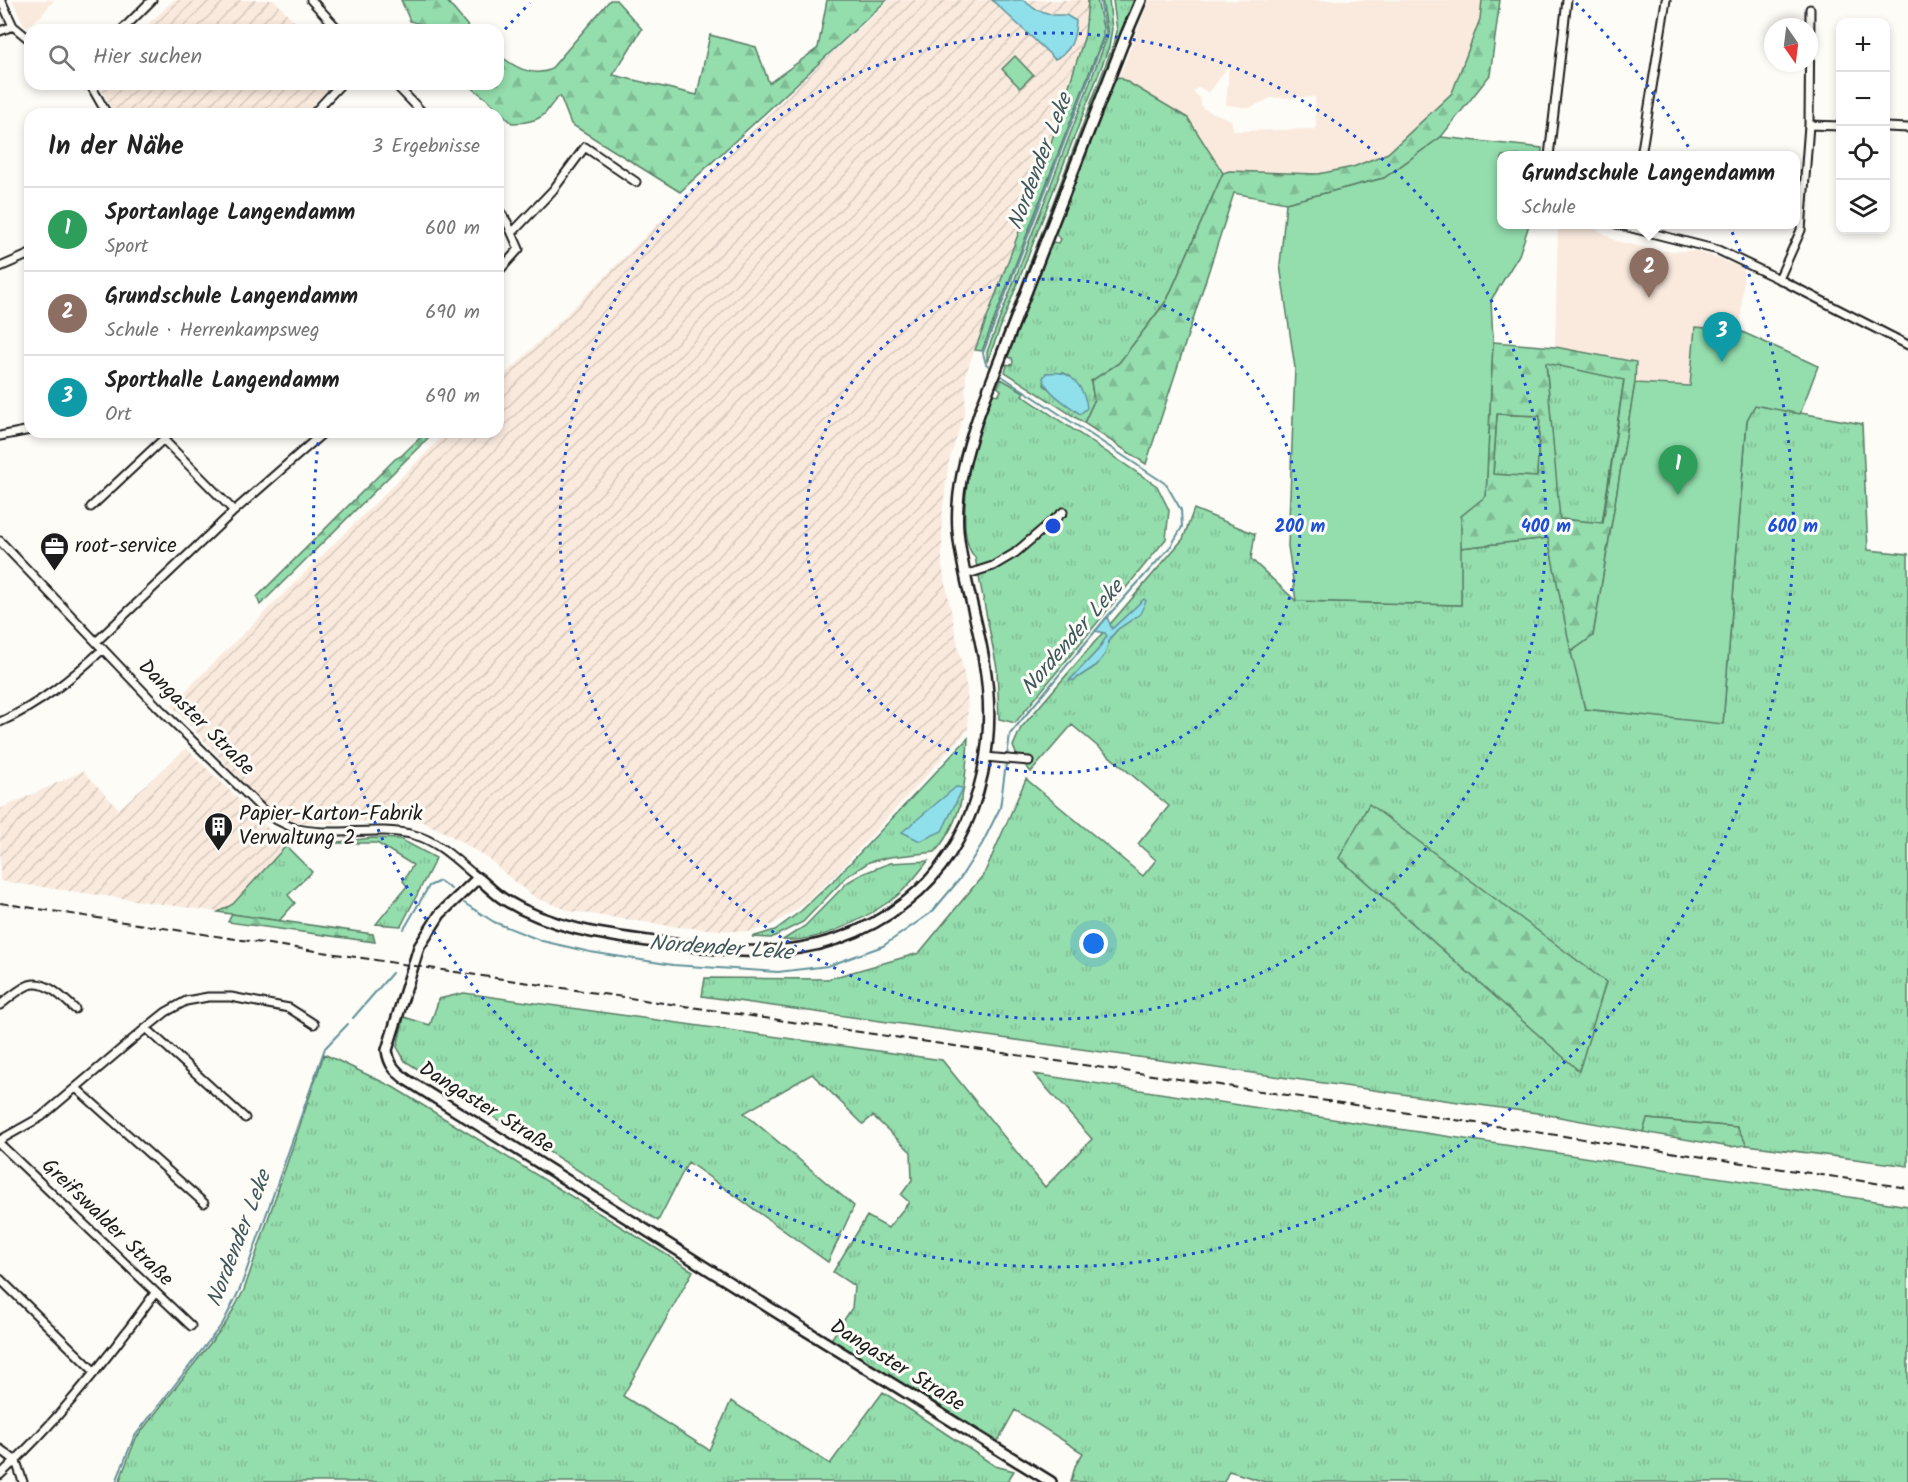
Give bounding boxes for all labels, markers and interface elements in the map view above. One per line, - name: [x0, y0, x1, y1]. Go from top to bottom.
- north arrow: [1764, 18, 1818, 72]
- map controls: [1836, 18, 1890, 234]
- button: +: [1836, 18, 1890, 72]
- search box: [24, 24, 504, 90]
- text: Hier suchen: [93, 40, 202, 75]
- icon: search: [45, 41, 78, 74]
- button: −: [1836, 72, 1890, 126]
- water label: Nordender Leke: [999, 87, 1084, 235]
- text: In der Nähe: [48, 126, 184, 168]
- button: locate: [1836, 126, 1890, 180]
- text: 3 Ergebnisse: [372, 131, 480, 163]
- popup: [1497, 151, 1800, 229]
- text: Grundschule Langendamm: [1522, 157, 1775, 192]
- button: layers: [1836, 180, 1890, 234]
- text: Schule: [1522, 192, 1576, 224]
- text: Sportanlage Langendamm: [105, 196, 355, 231]
- text: 1: [64, 213, 71, 245]
- text: 600 m: [425, 213, 480, 245]
- text: Sport: [105, 231, 149, 263]
- pin: 2: [1630, 248, 1668, 298]
- text: Grundschule Langendamm: [105, 280, 358, 315]
- text: 2: [62, 297, 73, 329]
- text: 690 m: [425, 297, 480, 329]
- pin: 3: [1702, 312, 1742, 362]
- text: Schule · Herrenkampsweg: [105, 315, 320, 347]
- text: Sporthalle Langendamm: [105, 364, 339, 399]
- text: 3: [62, 381, 73, 413]
- text: 690 m: [425, 381, 480, 413]
- text: Ort: [105, 399, 132, 431]
- pin: 1: [1658, 446, 1698, 495]
- text: 200 m: [1275, 513, 1326, 542]
- text: 400 m: [1521, 513, 1571, 542]
- text: 600 m: [1768, 513, 1818, 542]
- centre of rings: [1043, 516, 1063, 536]
- office icon: root-service: [38, 530, 70, 572]
- place label: root-service: [75, 530, 177, 563]
- water label: Nordender Leke: [1013, 571, 1135, 704]
- street label: Dangaster Straße: [130, 652, 263, 785]
- place label: Papier-Karton-Fabrik Verwaltung 2: [239, 798, 423, 855]
- building icon: Papier-Karton-Fabrik Verwaltung 2: [202, 810, 234, 852]
- water label: Nordender Leke: [648, 927, 796, 972]
- your location: [1079, 929, 1108, 958]
- street label: Dangaster Straße: [412, 1053, 561, 1163]
- street label: Greifswalder Straße: [33, 1151, 181, 1295]
- water label: Nordender Leke: [198, 1164, 283, 1312]
- street label: Dangaster Straße: [823, 1311, 972, 1421]

